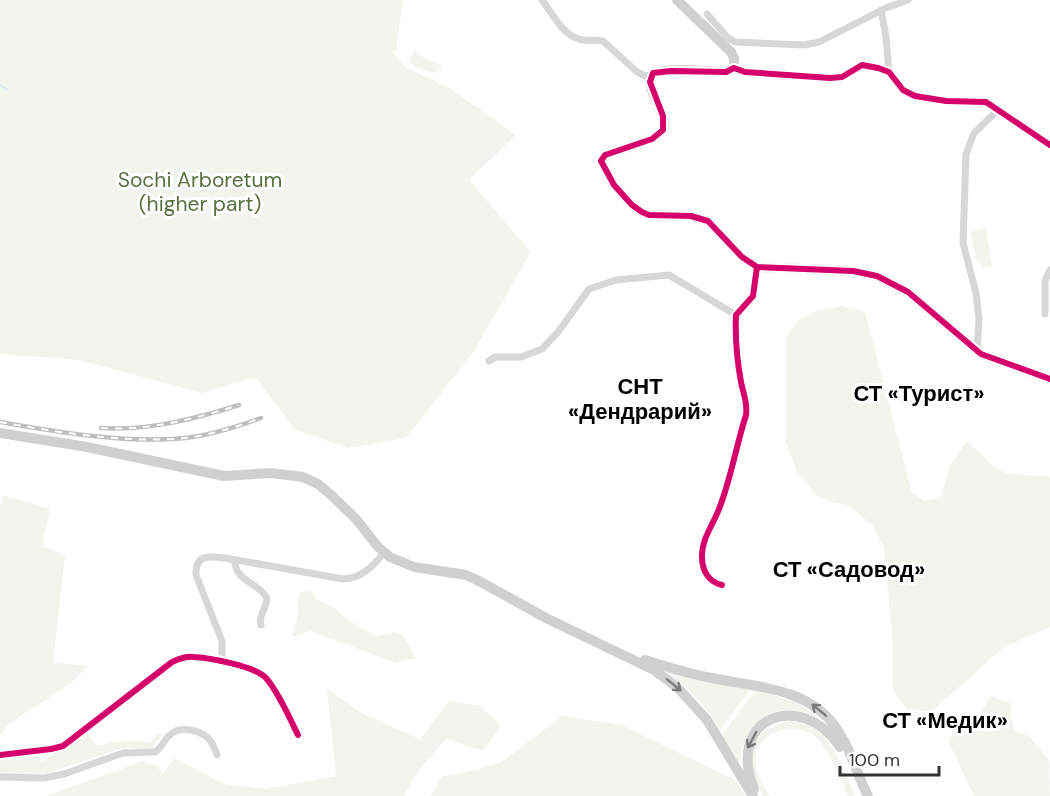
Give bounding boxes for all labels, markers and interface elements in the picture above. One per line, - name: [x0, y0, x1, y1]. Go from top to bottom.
- park label: Sochi Arboretum (higher part): [118, 166, 282, 218]
- district label: СНТ «Дендрарий»: [568, 372, 712, 426]
- district label: СТ «Турист»: [853, 379, 985, 408]
- district label: СТ «Садовод»: [773, 555, 925, 584]
- one-way arrow: [665, 679, 681, 692]
- one-way arrow: [811, 704, 827, 717]
- district label: СТ «Медик»: [882, 706, 1008, 735]
- one-way arrow: [746, 730, 757, 748]
- scale bar: [840, 739, 939, 777]
- text: 100 m: [849, 748, 900, 772]

